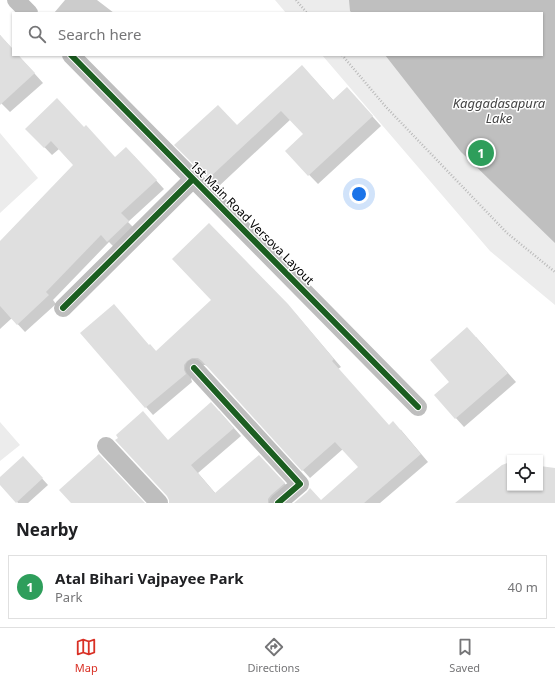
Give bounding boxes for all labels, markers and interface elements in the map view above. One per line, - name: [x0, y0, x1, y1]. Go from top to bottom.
- search box: [12, 12, 543, 56]
- icon: search: [26, 23, 48, 45]
- text: Search here: [58, 24, 141, 44]
- water label: Kaggadasapura Lake: [453, 94, 546, 127]
- pin: 1: [468, 138, 494, 168]
- street label: 1st Main Road Versova Layout: [187, 157, 319, 289]
- your location: [349, 184, 369, 204]
- map controls: [507, 455, 543, 491]
- button: locate: [507, 455, 543, 491]
- text: Nearby: [16, 518, 78, 541]
- text: Atal Bihari Vajpayee Park: [55, 568, 244, 588]
- text: 1: [26, 578, 34, 596]
- text: 40 m: [508, 578, 538, 596]
- text: Park: [55, 588, 82, 606]
- tab: Map: [75, 636, 98, 675]
- tab: Directions: [247, 636, 300, 675]
- tab: Saved: [449, 636, 480, 675]

